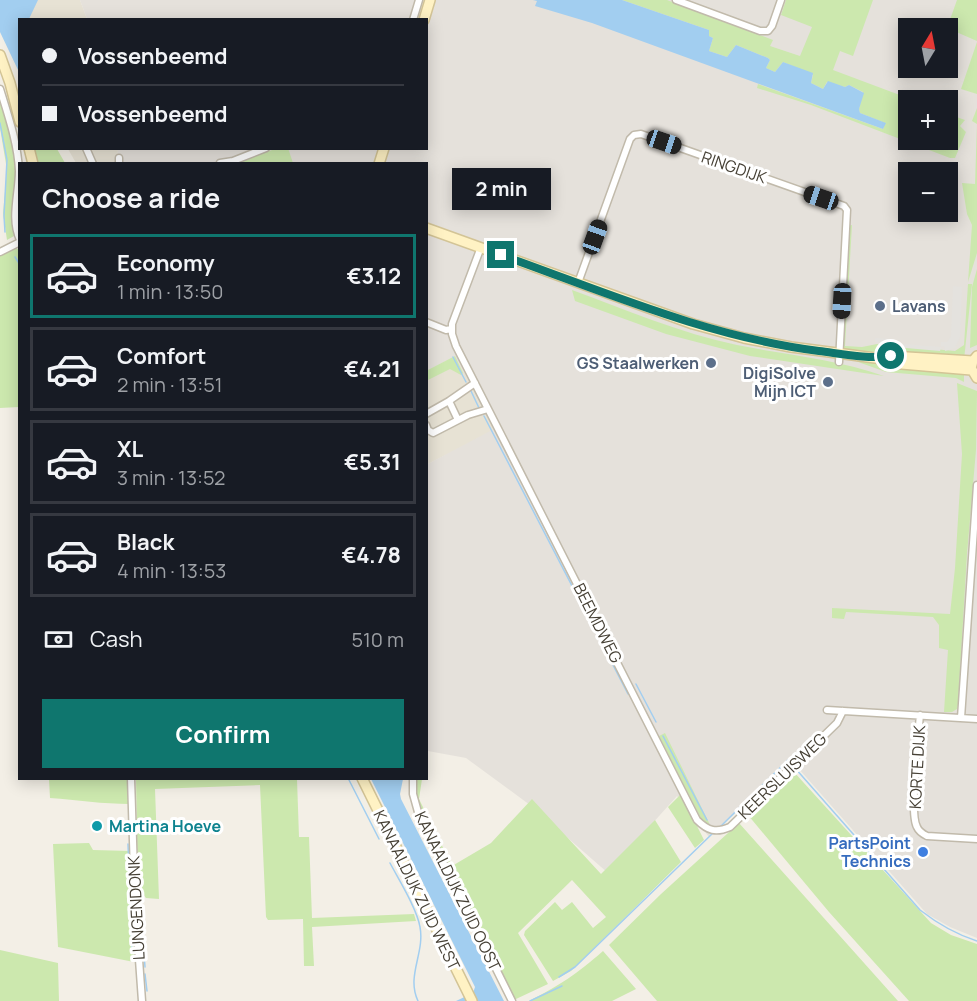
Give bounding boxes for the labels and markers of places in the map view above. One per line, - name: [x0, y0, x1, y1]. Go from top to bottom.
- place label: Lavans: [892, 295, 946, 317]
- marker: Lavans: [873, 299, 887, 313]
- place label: GS Staalwerken: [577, 352, 699, 374]
- marker: GS Staalwerken: [704, 356, 718, 370]
- place label: DigiSolve Mijn ICT: [743, 362, 816, 402]
- marker: DigiSolve Mijn ICT: [821, 375, 835, 389]
- place label: Martina Hoeve: [109, 815, 221, 837]
- marker: Martina Hoeve: [90, 819, 104, 833]
- place label: PartsPoint Technics: [828, 832, 911, 872]
- marker: PartsPoint Technics: [916, 845, 930, 859]

